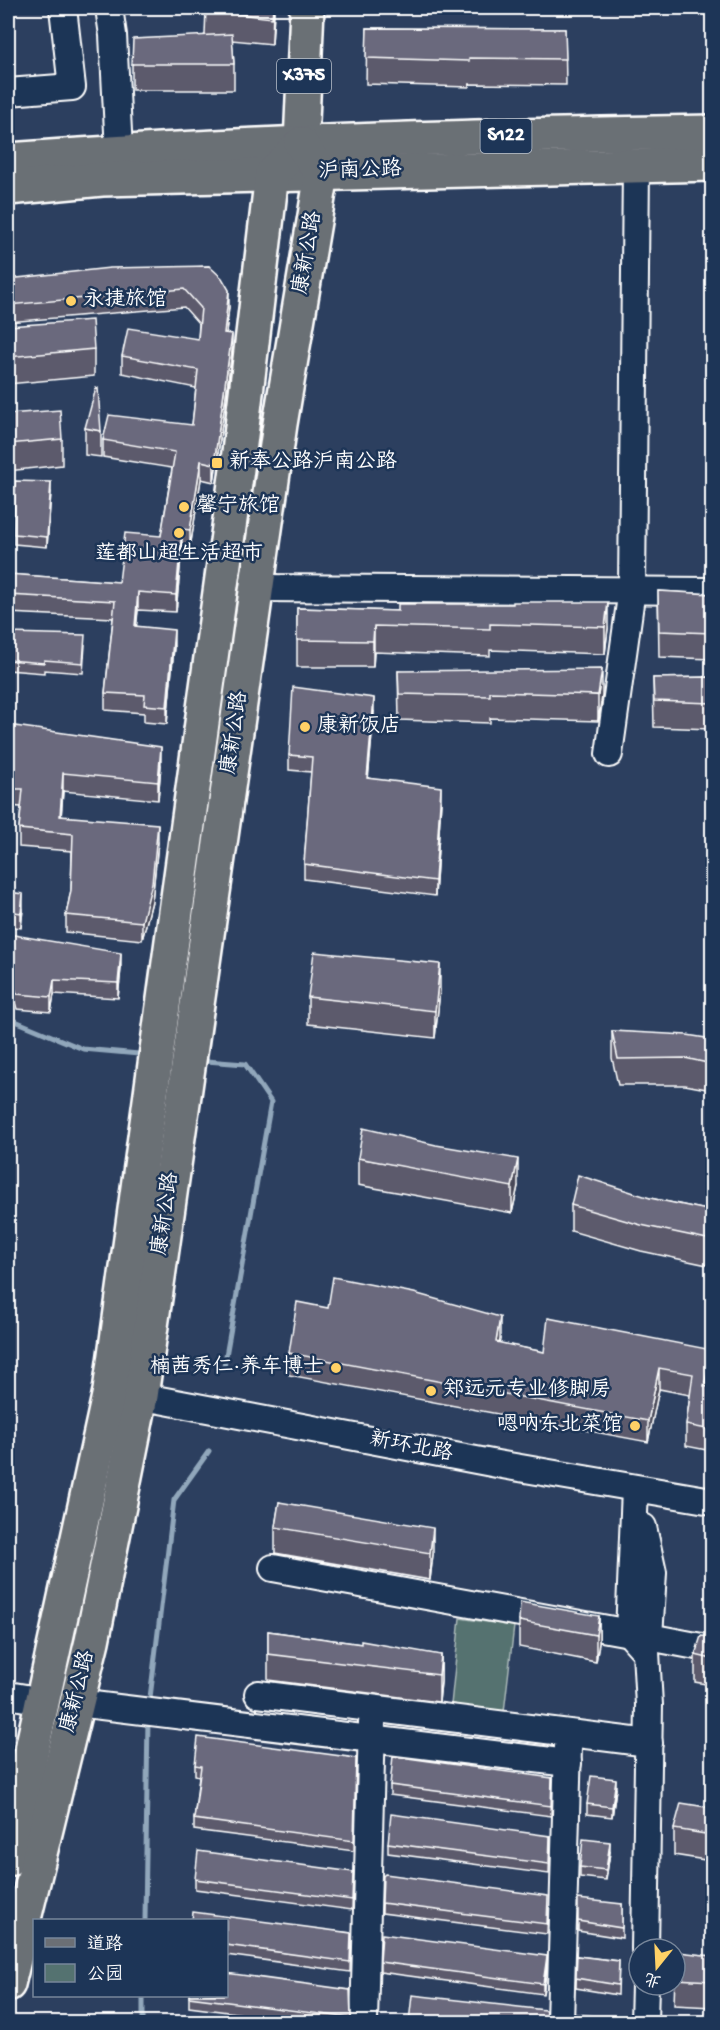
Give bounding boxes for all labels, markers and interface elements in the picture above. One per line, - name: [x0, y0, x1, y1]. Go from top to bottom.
- road number: X375: [277, 59, 331, 93]
- road number: S122: [480, 119, 532, 153]
- street label: 沪南公路: [318, 156, 402, 186]
- street label: 康新公路: [287, 209, 329, 297]
- place label: 永捷旅馆: [83, 287, 167, 314]
- marker: 永捷旅馆: [64, 294, 78, 308]
- place label: 新奉公路沪南公路: [229, 449, 397, 476]
- marker: 新奉公路沪南公路: [210, 456, 224, 470]
- place label: 馨宁旅馆: [196, 493, 280, 520]
- marker: 馨宁旅馆: [177, 500, 191, 514]
- marker: 莲都山超生活超市: [172, 526, 186, 540]
- place label: 莲都山超生活超市: [95, 541, 263, 568]
- street label: 康新公路: [216, 689, 254, 776]
- place label: 康新饭店: [317, 713, 401, 740]
- marker: 康新饭店: [298, 720, 312, 734]
- street label: 康新公路: [147, 1170, 185, 1257]
- place label: 楠茜秀仁·养车博士: [149, 1354, 324, 1381]
- marker: 楠茜秀仁·养车博士: [329, 1361, 343, 1375]
- place label: 郑远元专业修脚房: [443, 1377, 611, 1404]
- marker: 郑远元专业修脚房: [424, 1384, 438, 1398]
- place label: 嗯呐东北菜馆: [497, 1412, 623, 1439]
- marker: 嗯呐东北菜馆: [628, 1419, 642, 1433]
- street label: 新环北路: [367, 1426, 455, 1468]
- street label: 康新公路: [55, 1648, 101, 1736]
- legend: [33, 1919, 228, 1997]
- text: 道路: [87, 1934, 123, 1956]
- north arrow: [627, 1937, 687, 1997]
- text: 公园: [87, 1964, 123, 1986]
- text: 北: [643, 1966, 664, 1990]

